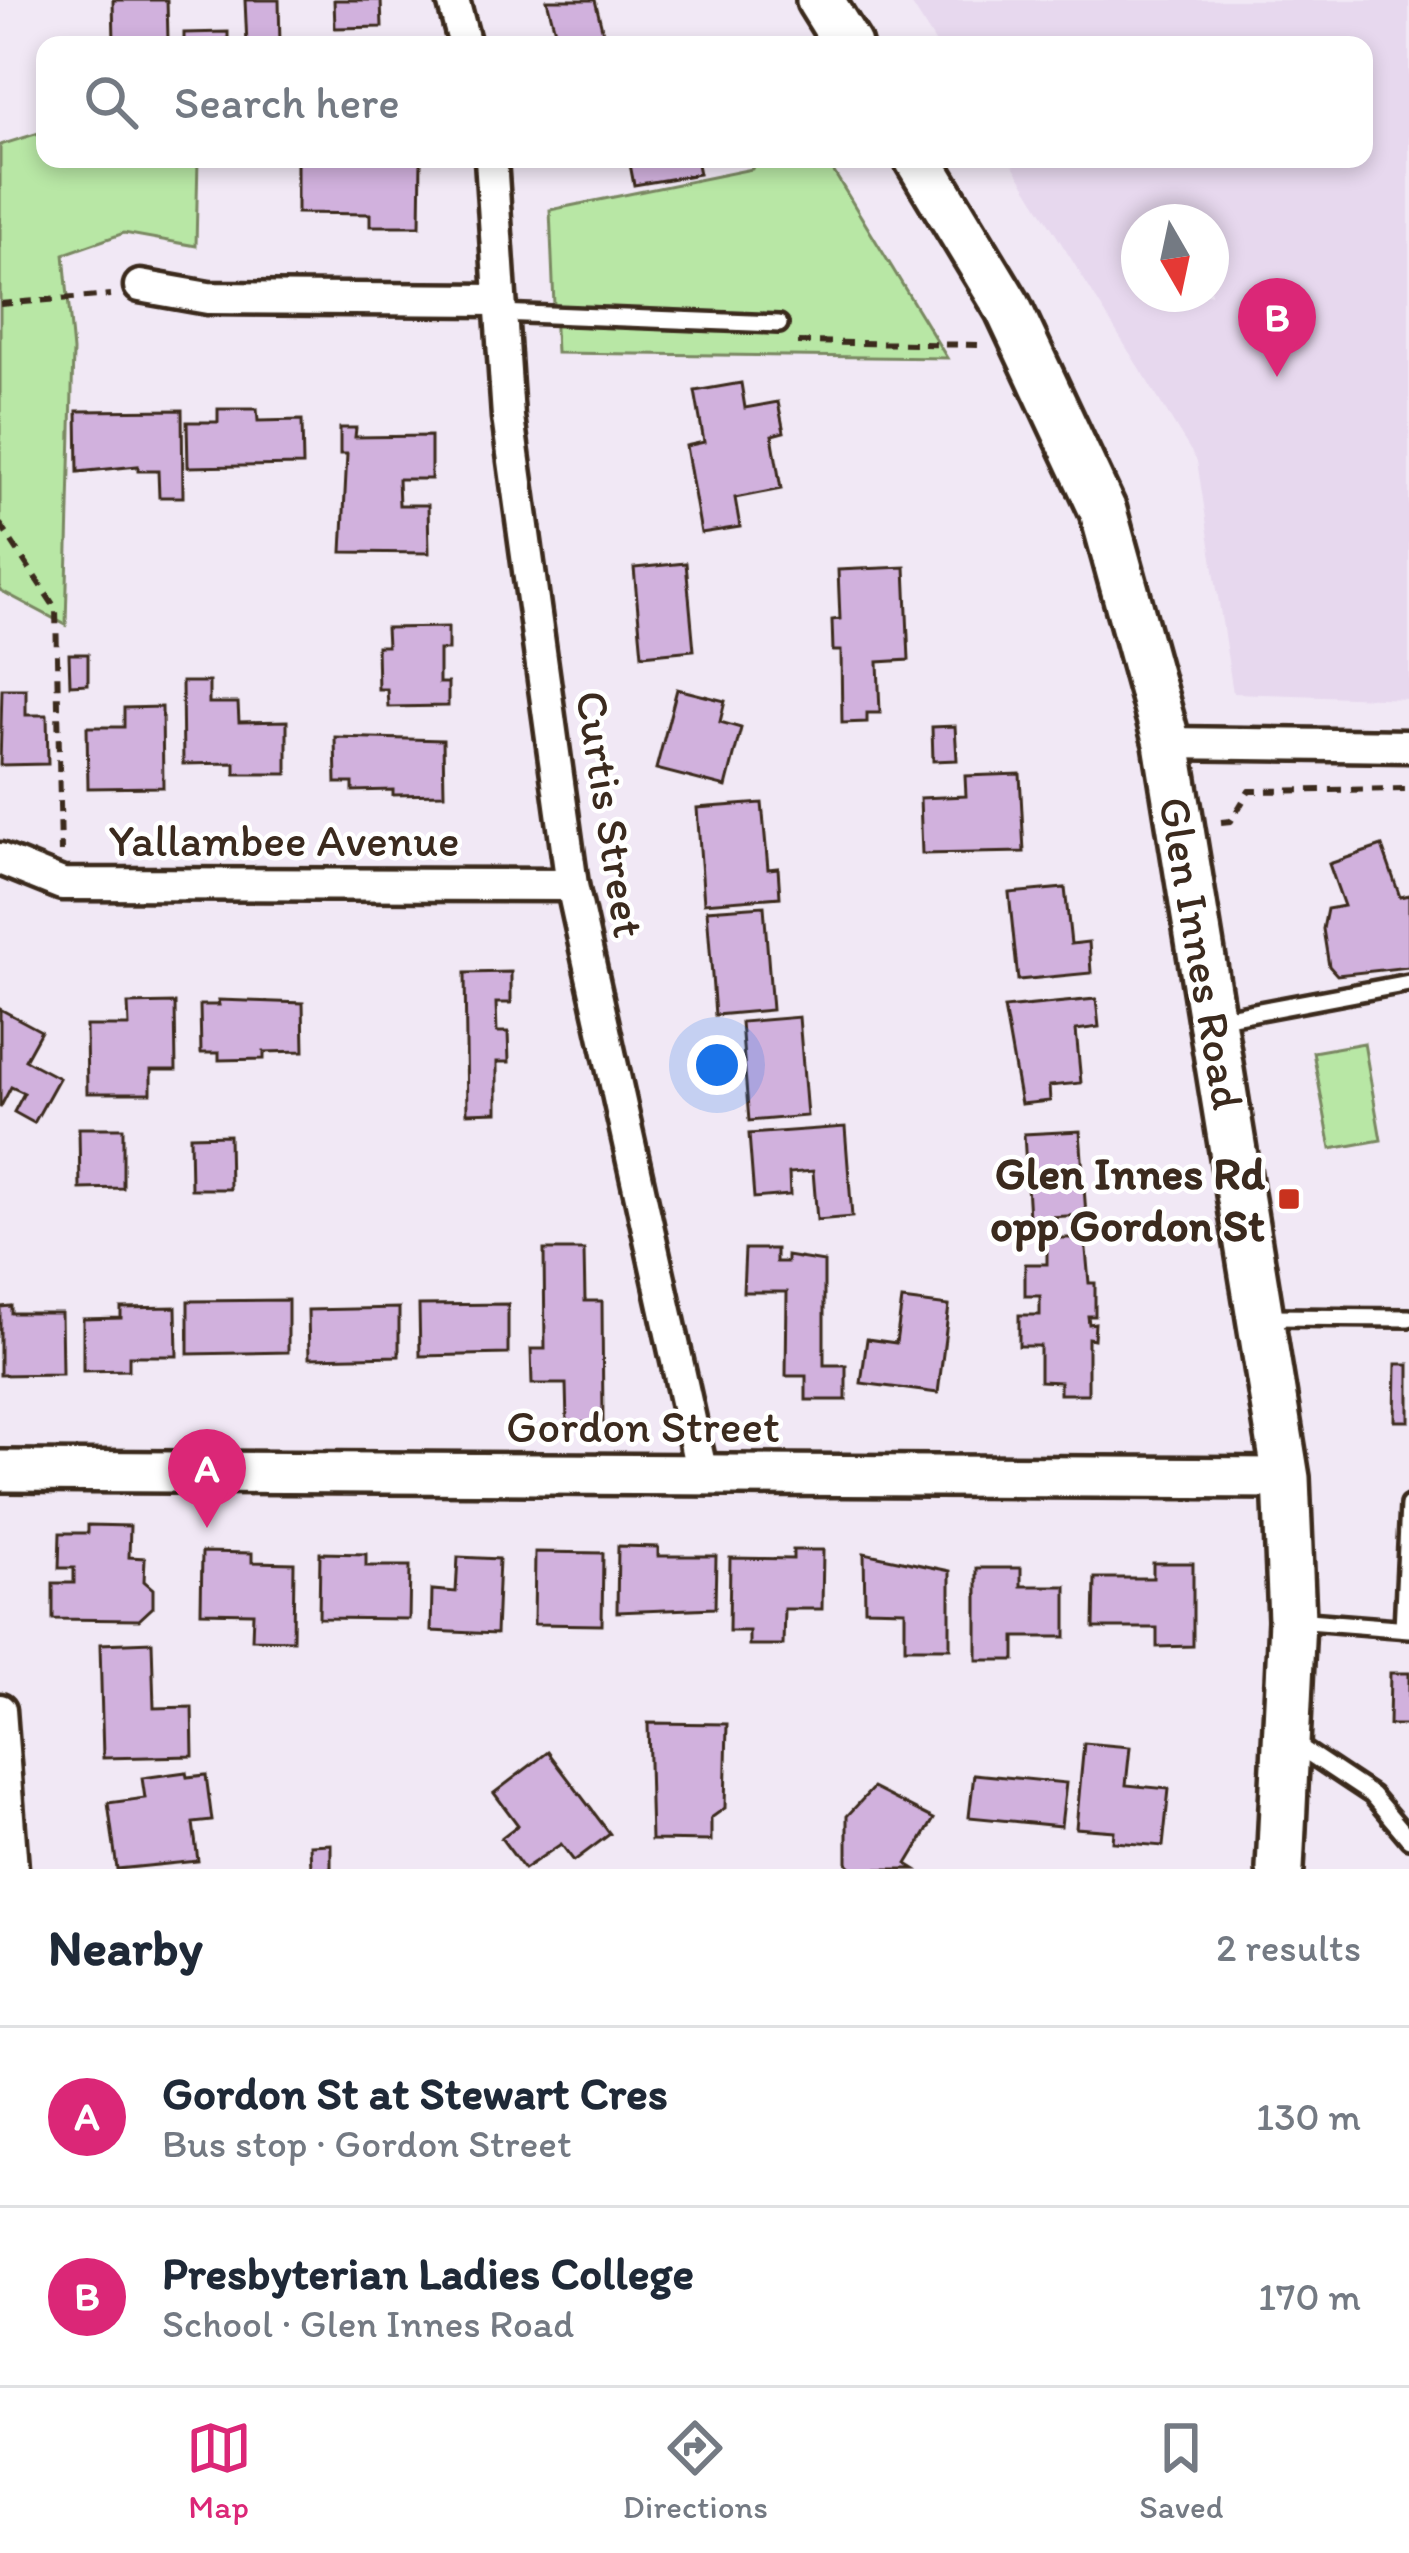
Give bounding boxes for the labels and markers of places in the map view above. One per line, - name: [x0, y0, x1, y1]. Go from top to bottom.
- pin: B: [1238, 278, 1316, 377]
- place label: Glen Innes Rd opp Gordon St: [990, 1146, 1266, 1252]
- marker: Glen Innes Rd opp Gordon St: [1276, 1186, 1302, 1212]
- pin: A: [168, 1429, 246, 1528]

